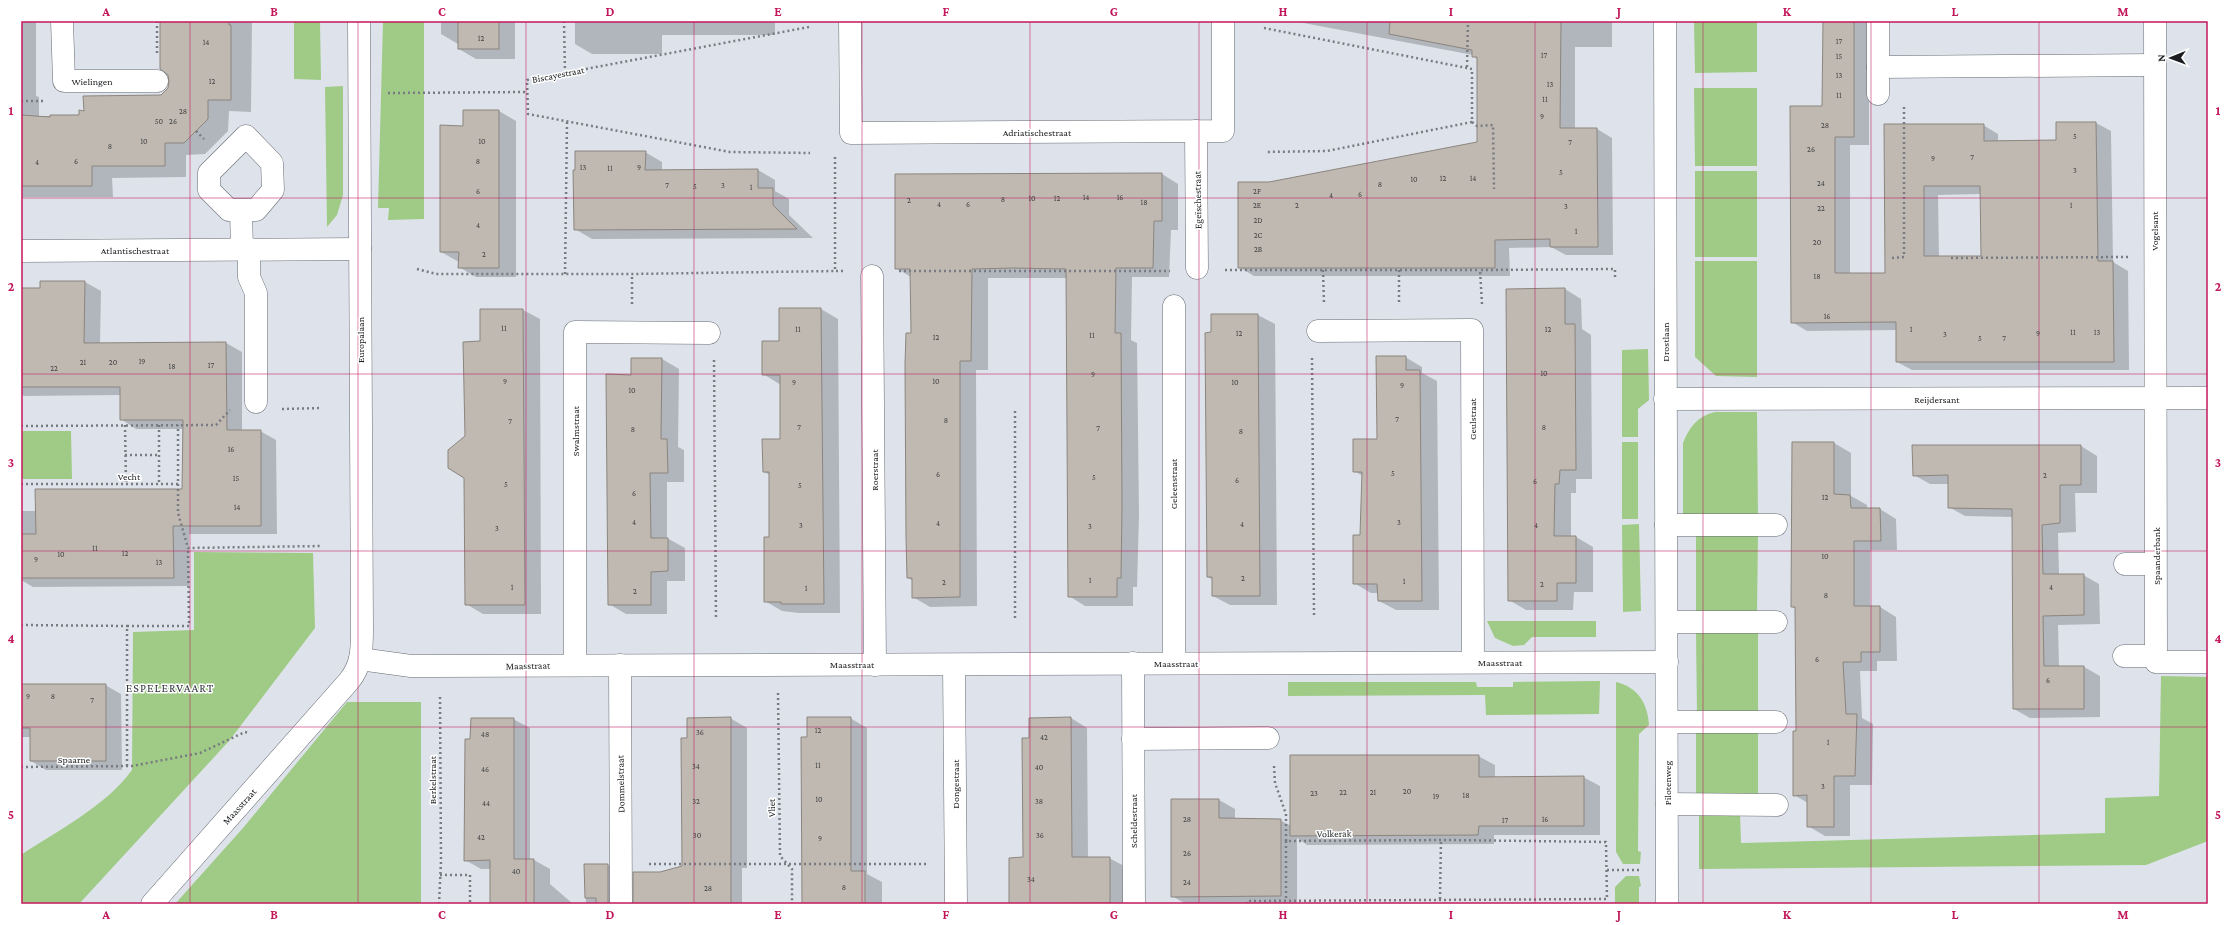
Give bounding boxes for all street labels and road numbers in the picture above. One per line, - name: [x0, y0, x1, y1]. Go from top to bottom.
- street label: Biscayestraat: [531, 64, 586, 85]
- street label: Wielingen: [71, 76, 113, 87]
- street label: Adriatischestraat: [1003, 127, 1072, 138]
- street label: Egeïschestraat: [1191, 170, 1204, 229]
- street label: Vogelsant: [2149, 211, 2160, 251]
- street label: Atlantischestraat: [101, 245, 170, 256]
- street label: Europalaan: [355, 316, 366, 363]
- street label: Drostlaan: [1660, 322, 1671, 362]
- street label: Reijdersant: [1914, 394, 1960, 406]
- street label: Geulstraat: [1467, 397, 1478, 440]
- street label: Swalmstraat: [570, 405, 581, 456]
- street label: Roerstraat: [869, 449, 880, 491]
- street label: Geleenstraat: [1168, 458, 1179, 509]
- street label: Vecht: [118, 471, 141, 482]
- street label: Spaanderbank: [2151, 527, 2162, 585]
- street label: Maasstraat: [1478, 657, 1523, 668]
- street label: Maasstraat: [1154, 658, 1199, 669]
- street label: Maasstraat: [830, 659, 875, 670]
- street label: Maasstraat: [506, 660, 551, 671]
- street label: Spaarne: [58, 754, 91, 765]
- street label: Dommelstraat: [614, 754, 627, 813]
- street label: Berkelstraat: [427, 755, 438, 804]
- street label: Dongestraat: [950, 759, 961, 809]
- street label: Pilotenweg: [1662, 760, 1673, 805]
- street label: Maasstraat: [220, 786, 259, 827]
- street label: Scheldestraat: [1128, 793, 1139, 848]
- street label: Vliet: [766, 798, 777, 817]
- street label: Volkerak: [1317, 828, 1352, 839]

